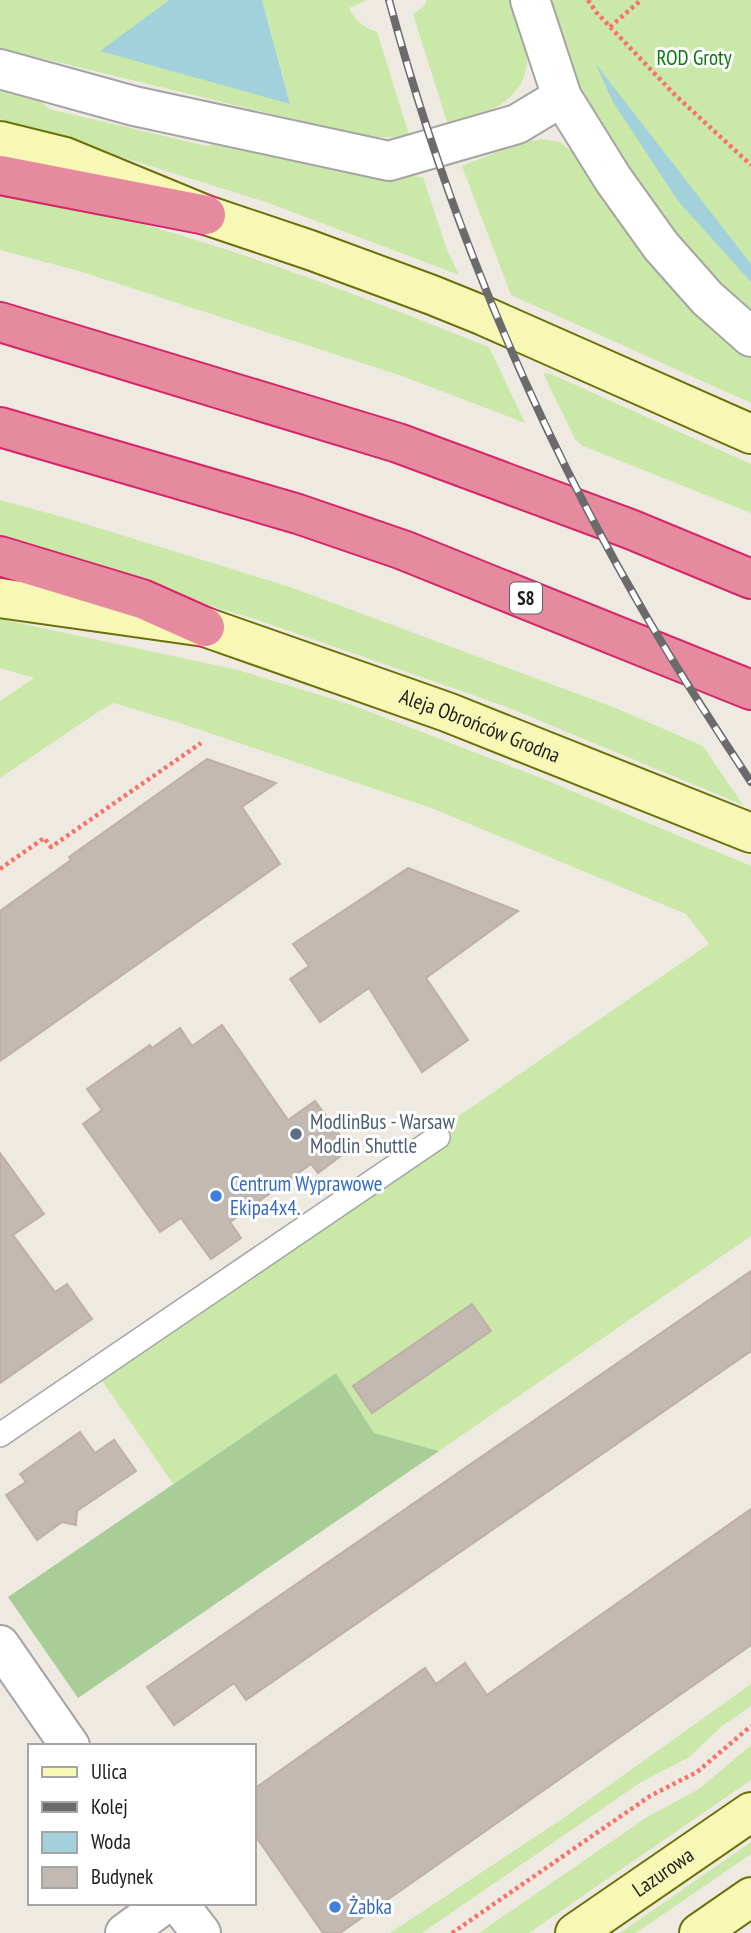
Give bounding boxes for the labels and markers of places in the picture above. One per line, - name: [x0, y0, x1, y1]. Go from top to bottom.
- place label: ModlinBus - Warsaw Modlin Shuttle: [310, 1108, 455, 1159]
- marker: ModlinBus - Warsaw Modlin Shuttle: [288, 1126, 304, 1142]
- place label: Centrum Wyprawowe Ekipa4x4.: [230, 1170, 382, 1221]
- marker: Centrum Wyprawowe Ekipa4x4.: [208, 1188, 224, 1204]
- place label: Żabka: [349, 1893, 392, 1920]
- marker: Żabka: [327, 1899, 343, 1915]

